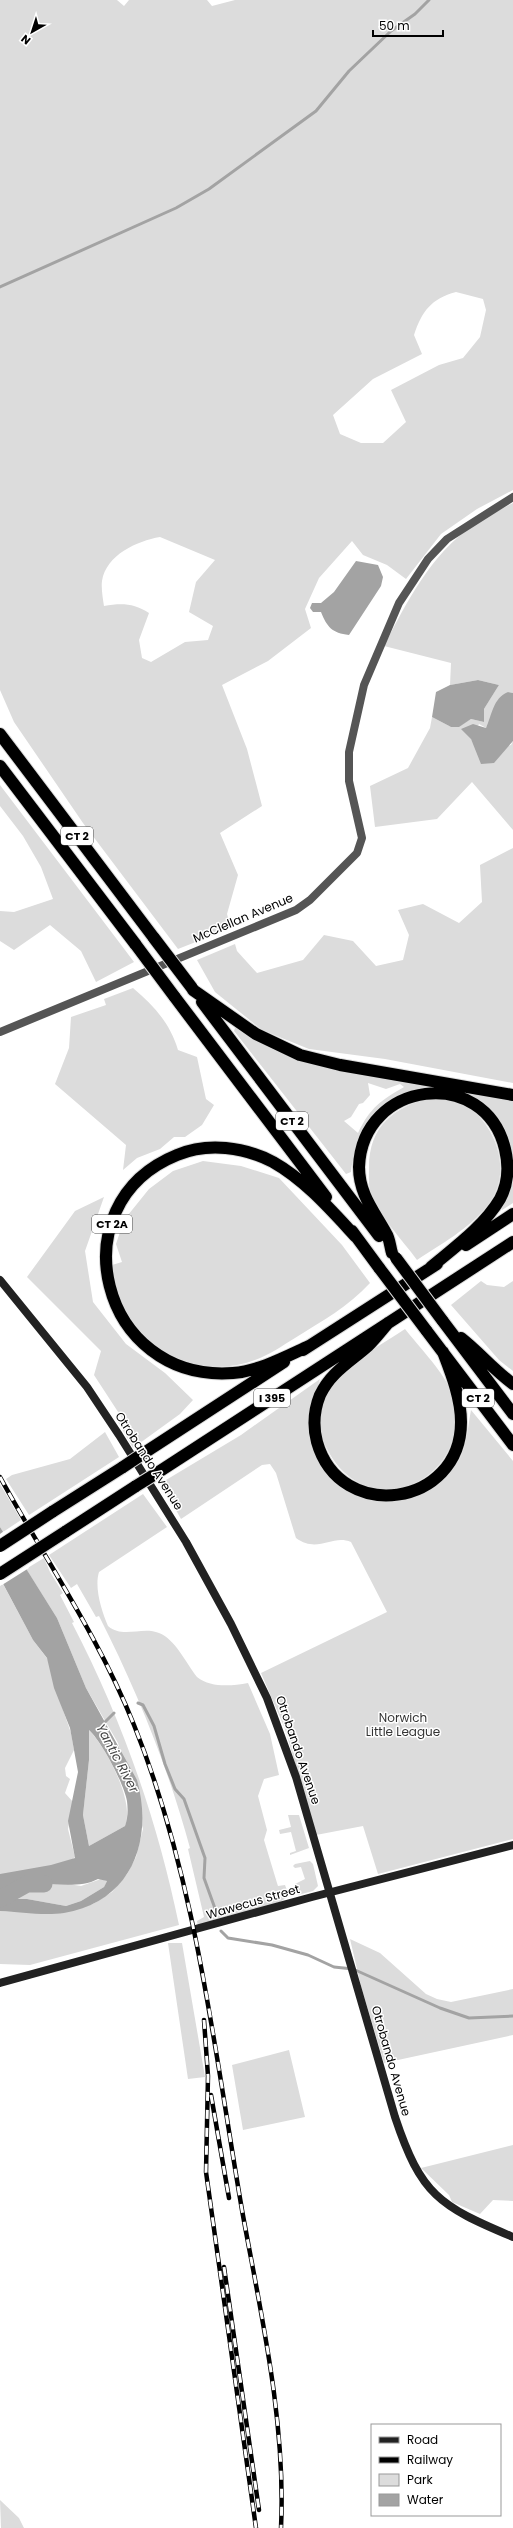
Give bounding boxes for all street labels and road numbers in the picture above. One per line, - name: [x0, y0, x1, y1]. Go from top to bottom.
- road number: CT 2: [61, 827, 93, 845]
- street label: McClellan Avenue: [190, 889, 295, 946]
- road number: CT 2: [276, 1112, 308, 1130]
- road number: CT 2A: [92, 1215, 132, 1233]
- road number: I 395: [254, 1389, 290, 1407]
- road number: CT 2: [462, 1389, 494, 1407]
- street label: Otrobando Avenue: [111, 1408, 188, 1513]
- street label: Otrobando Avenue: [272, 1693, 325, 1806]
- street label: Wawecus Street: [204, 1880, 302, 1923]
- street label: Otrobando Avenue: [368, 2004, 415, 2118]

